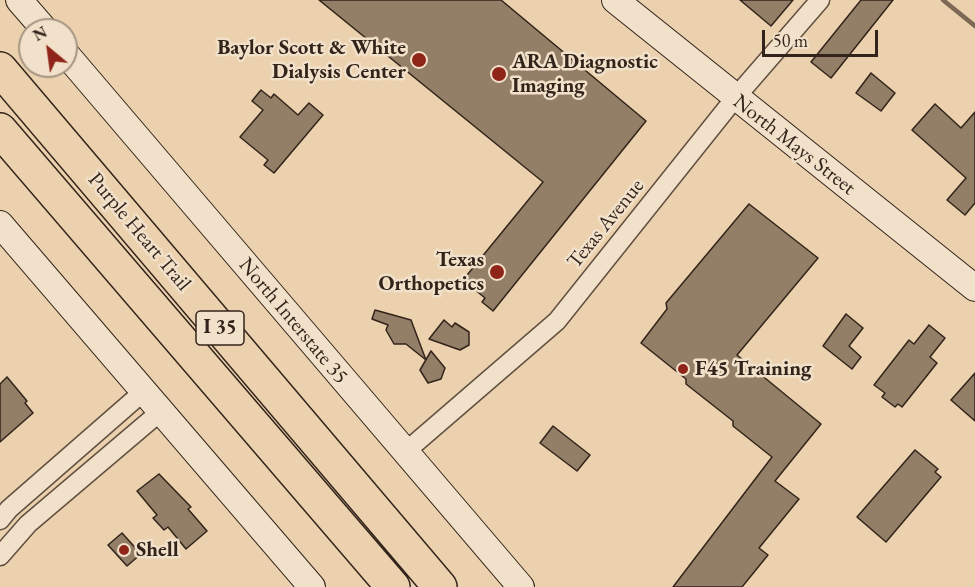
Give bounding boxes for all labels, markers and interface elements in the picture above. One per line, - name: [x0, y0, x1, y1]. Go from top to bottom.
- north arrow: [18, 18, 78, 78]
- scale bar: [765, 18, 880, 56]
- text: N: [29, 21, 51, 46]
- text: 50 m: [773, 29, 808, 52]
- place label: Baylor Scott & White Dialysis Center: [217, 35, 406, 85]
- place label: ARA Diagnostic Imaging: [512, 49, 658, 99]
- marker: Baylor Scott & White Dialysis Center: [410, 51, 428, 69]
- marker: ARA Diagnostic Imaging: [490, 65, 508, 83]
- street label: North Mays Street: [728, 89, 860, 201]
- street label: Purple Heart Trail: [82, 168, 196, 296]
- street label: Texas Avenue: [562, 174, 650, 274]
- place label: Texas Orthopetics: [379, 247, 484, 297]
- street label: North Interstate 35: [233, 253, 353, 389]
- marker: Texas Orthopetics: [488, 263, 506, 281]
- road number: I 35: [196, 311, 244, 345]
- place label: F45 Training: [695, 356, 812, 382]
- marker: F45 Training: [676, 362, 690, 376]
- place label: Shell: [136, 537, 179, 563]
- marker: Shell: [117, 543, 131, 557]

